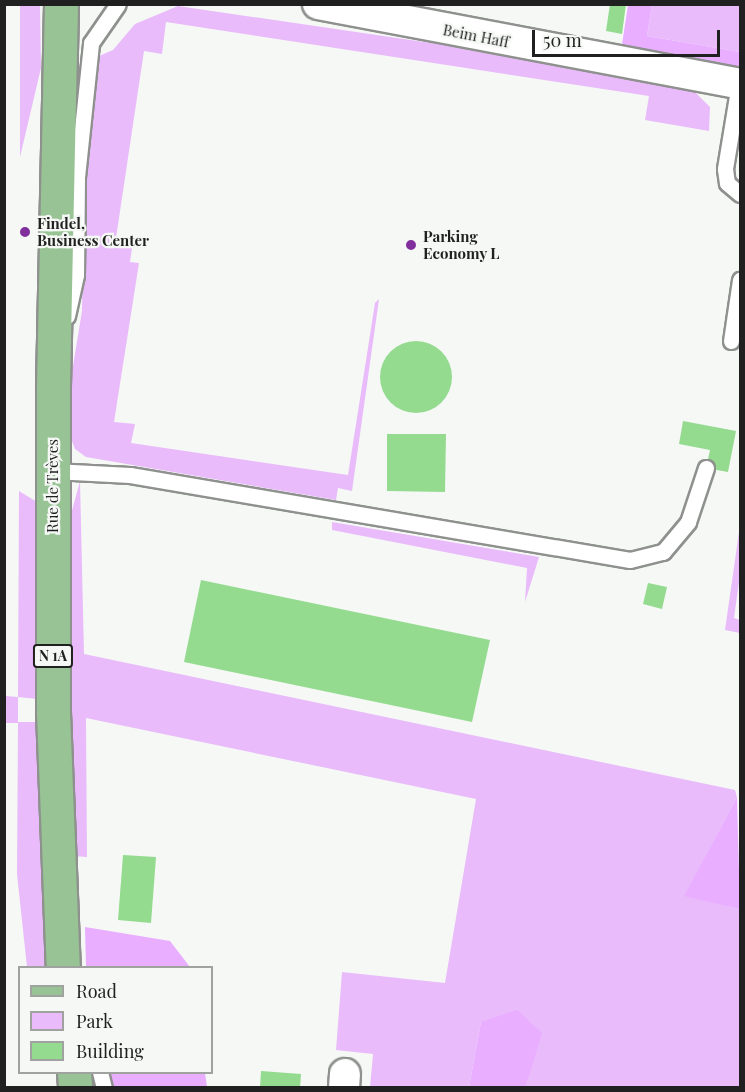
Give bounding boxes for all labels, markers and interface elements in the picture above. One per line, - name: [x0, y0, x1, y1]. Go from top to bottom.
- scale bar: [535, 18, 722, 56]
- street label: Beim Haff: [441, 21, 511, 51]
- text: 50 m: [543, 28, 582, 52]
- place label: Findel, Business Center: [37, 214, 149, 249]
- marker: Findel, Business Center: [18, 225, 32, 239]
- place label: Parking Economy L: [423, 227, 500, 262]
- marker: Parking Economy L: [404, 238, 418, 252]
- street label: Rue de Trèves: [44, 439, 62, 533]
- road number: N 1A: [32, 645, 74, 667]
- legend: [18, 966, 213, 1074]
- text: Road: [76, 979, 117, 1003]
- text: Park: [76, 1009, 113, 1033]
- text: Building: [76, 1039, 144, 1063]

